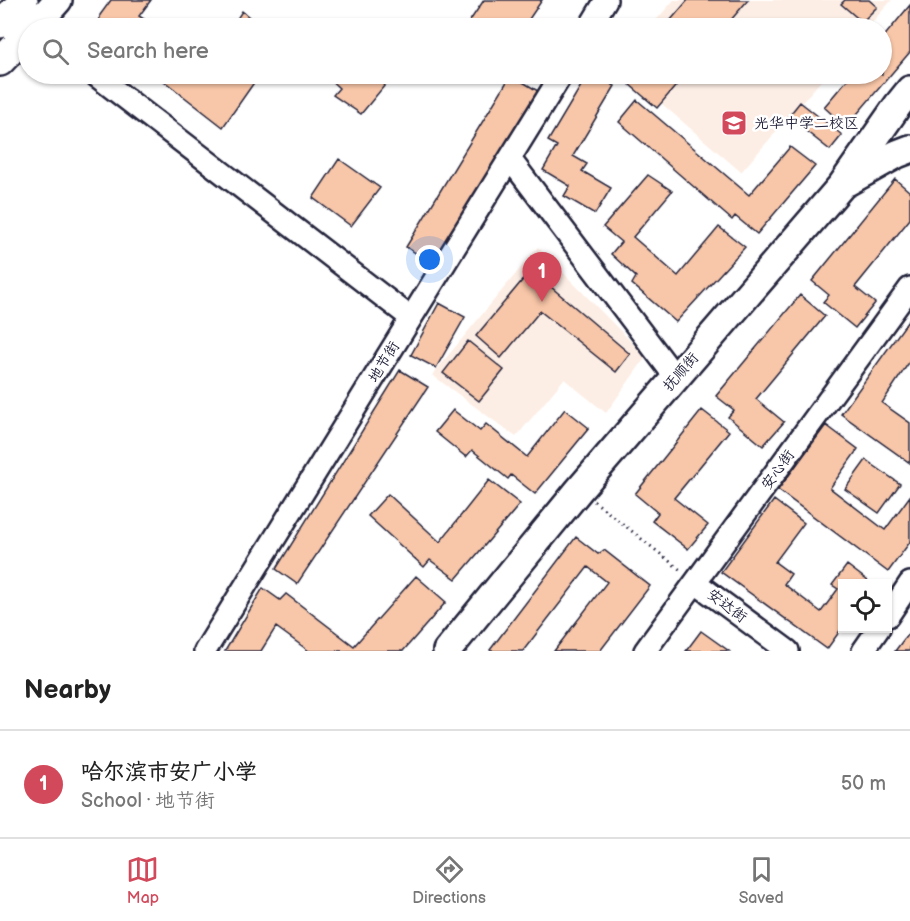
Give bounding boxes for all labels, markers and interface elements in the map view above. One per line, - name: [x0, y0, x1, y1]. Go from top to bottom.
- search box: [18, 18, 892, 84]
- icon: search: [39, 35, 72, 68]
- text: Search here: [87, 38, 209, 65]
- school or university icon: 光华中学二校区: [719, 108, 749, 138]
- place label: 光华中学二校区: [754, 114, 859, 133]
- your location: [415, 245, 444, 274]
- pin: 1: [522, 252, 562, 302]
- street label: 地节街: [364, 338, 404, 386]
- street label: 抚顺街: [659, 349, 703, 395]
- street label: 安心街: [757, 446, 799, 494]
- map controls: [838, 579, 892, 633]
- button: locate: [838, 579, 892, 633]
- street label: 安达街: [703, 585, 751, 627]
- text: Nearby: [24, 675, 111, 706]
- text: 哈尔滨市安广小学: [81, 759, 257, 786]
- text: 1: [39, 772, 48, 796]
- text: 50 m: [841, 772, 886, 796]
- text: School · 地节街: [81, 789, 215, 813]
- tab: Map: [126, 853, 159, 908]
- tab: Directions: [412, 853, 486, 908]
- tab: Saved: [739, 853, 784, 908]

